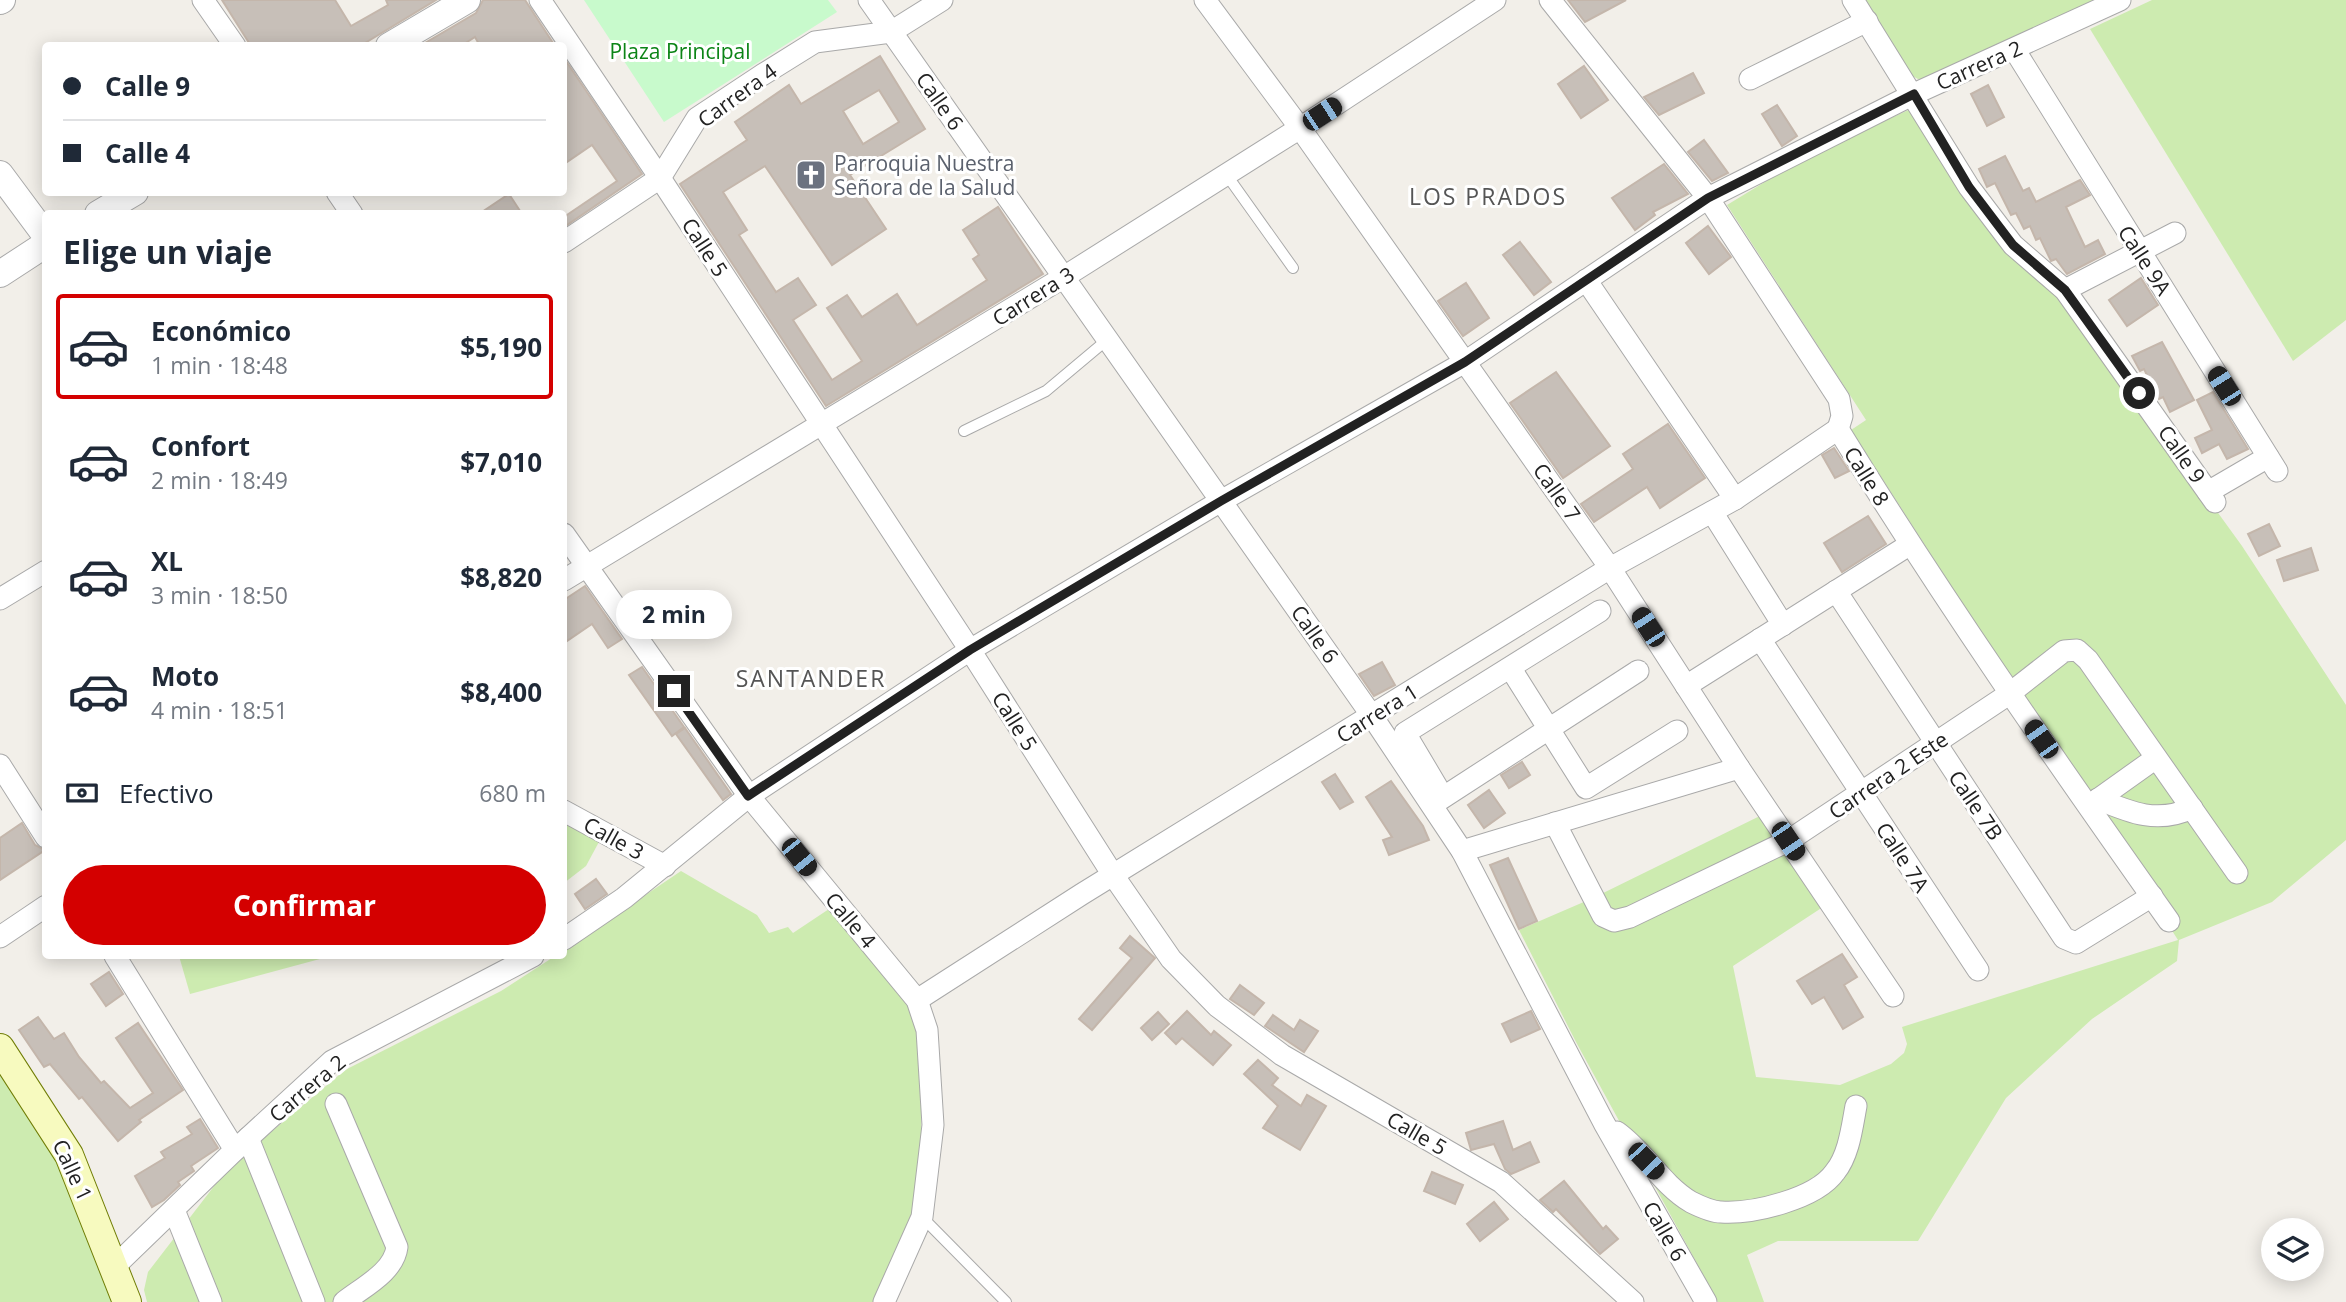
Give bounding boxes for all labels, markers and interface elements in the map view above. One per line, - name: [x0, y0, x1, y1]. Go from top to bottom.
- street label: Carrera 2: [1931, 34, 2027, 96]
- park label: Plaza Principal: [609, 37, 751, 65]
- street label: Carrera 4: [692, 57, 782, 133]
- street label: Calle 6: [910, 66, 970, 136]
- text: Calle 9: [105, 68, 190, 104]
- car: [1299, 94, 1346, 134]
- text: Calle 4: [105, 135, 190, 171]
- place label: Parroquia Nuestra Señora de la Salud: [834, 149, 1015, 201]
- church icon: Parroquia Nuestra Señora de la Salud: [794, 158, 828, 192]
- district label: LOS PRADOS: [1409, 180, 1567, 212]
- street label: Calle 5: [676, 212, 734, 282]
- street label: Calle 9A: [2112, 220, 2178, 301]
- text: Elige un viaje: [63, 230, 272, 273]
- street label: Carrera 3: [987, 260, 1079, 332]
- text: Económico: [151, 313, 291, 349]
- icon: car: [67, 315, 130, 378]
- text: $5,190: [460, 329, 542, 365]
- text: 1 min · 18:48: [151, 349, 288, 381]
- car: [2204, 363, 2245, 409]
- route start: [2123, 377, 2155, 409]
- street label: Calle 9: [2152, 419, 2212, 489]
- text: Confort: [151, 428, 250, 464]
- icon: car: [67, 430, 130, 493]
- street label: Calle 8: [1838, 441, 1896, 511]
- text: $7,010: [460, 444, 542, 480]
- street label: Calle 7: [1527, 457, 1587, 527]
- text: 2 min · 18:49: [151, 464, 288, 496]
- text: XL: [151, 543, 183, 579]
- icon: car: [67, 545, 130, 608]
- text: $8,820: [460, 559, 542, 595]
- text: 3 min · 18:50: [151, 579, 288, 611]
- callout: 2 min: [616, 590, 732, 638]
- text: 2 min: [642, 598, 706, 630]
- street label: Calle 6: [1285, 599, 1345, 669]
- car: [1628, 604, 1669, 650]
- text: Moto: [151, 658, 219, 694]
- icon: car: [67, 660, 130, 723]
- district label: SANTANDER: [736, 662, 886, 694]
- text: $8,400: [460, 674, 542, 710]
- route end: [658, 675, 690, 707]
- street label: Carrera 1: [1331, 677, 1423, 749]
- street label: Calle 5: [986, 686, 1044, 756]
- text: 4 min · 18:51: [151, 694, 288, 726]
- car: [2021, 716, 2062, 762]
- street label: Carrera 2 Este: [1823, 725, 1953, 825]
- street label: Calle 7B: [1942, 765, 2010, 845]
- icon: cash: [63, 774, 101, 812]
- text: Efectivo: [119, 775, 214, 811]
- text: 680 m: [479, 777, 546, 809]
- street label: Calle 3: [579, 810, 649, 866]
- street label: Calle 7A: [1870, 817, 1936, 898]
- car: [1768, 818, 1809, 864]
- car: [778, 834, 821, 880]
- button: Confirmar: [63, 865, 546, 945]
- street label: Calle 4: [819, 886, 883, 954]
- street label: Carrera 2: [263, 1048, 351, 1128]
- street label: Calle 5: [1382, 1105, 1452, 1161]
- street label: Calle 1: [47, 1135, 99, 1205]
- car: [1624, 1139, 1669, 1183]
- street label: Calle 6: [1637, 1196, 1693, 1266]
- map controls: [2261, 1218, 2324, 1281]
- button: layers: [2261, 1218, 2324, 1281]

